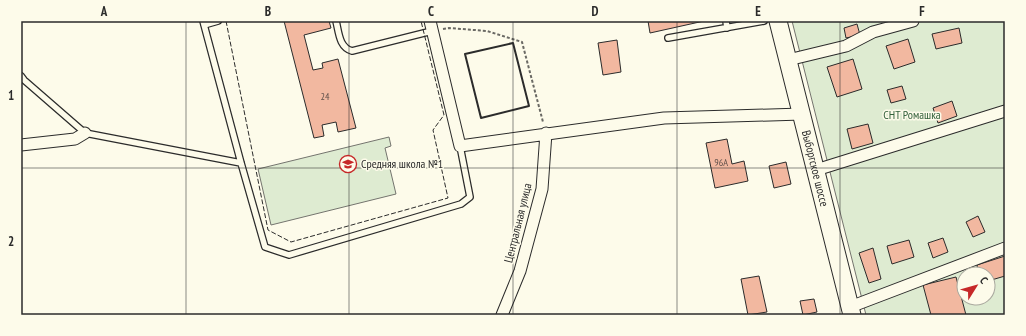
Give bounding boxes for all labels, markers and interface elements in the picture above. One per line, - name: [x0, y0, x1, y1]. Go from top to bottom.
- text: A: [100, 3, 108, 20]
- text: B: [265, 3, 271, 20]
- text: C: [428, 3, 434, 20]
- text: D: [592, 3, 599, 20]
- text: E: [755, 3, 761, 20]
- text: F: [919, 3, 925, 20]
- text: 1: [8, 87, 14, 104]
- house number: 24: [321, 90, 330, 103]
- park label: СНТ Ромашка: [883, 107, 941, 122]
- street label: Выборгское шоссе: [799, 129, 832, 208]
- school or university icon: Средняя школа №1: [338, 154, 358, 174]
- place label: Средняя школа №1: [361, 156, 443, 171]
- house number: 96А: [714, 156, 728, 169]
- street label: Центральная улица: [500, 181, 535, 264]
- text: 2: [8, 233, 14, 250]
- north arrow: [956, 266, 996, 306]
- text: С: [977, 274, 991, 286]

